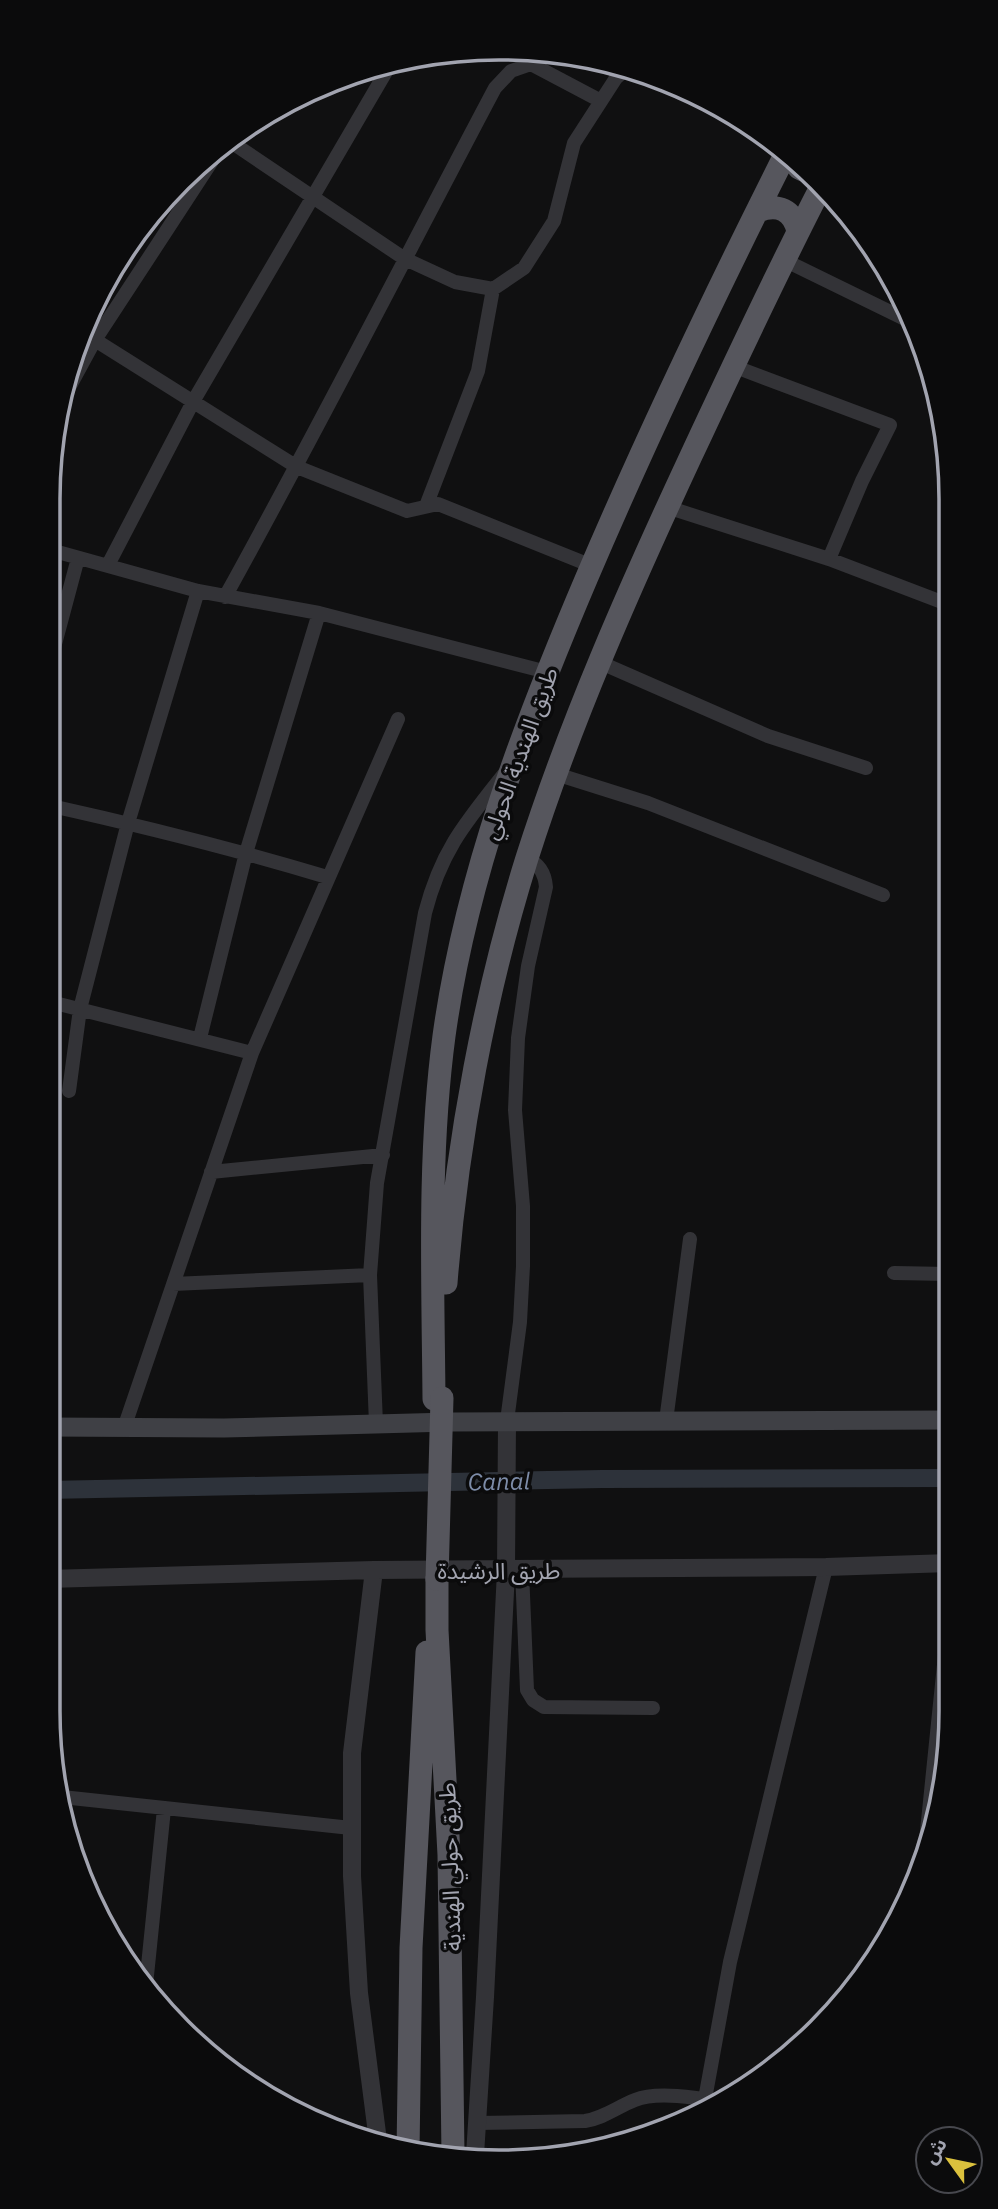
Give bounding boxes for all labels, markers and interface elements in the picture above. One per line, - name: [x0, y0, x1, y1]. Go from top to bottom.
- street label: طريق الهندية الحولي: [474, 663, 567, 845]
- water label: Canal: [468, 1464, 531, 1498]
- street label: طريق الرشيدة: [438, 1555, 560, 1585]
- street label: طريق حولي الهندية: [431, 1782, 470, 1952]
- north arrow: [914, 2125, 984, 2195]
- text: ش: [918, 2133, 952, 2168]

